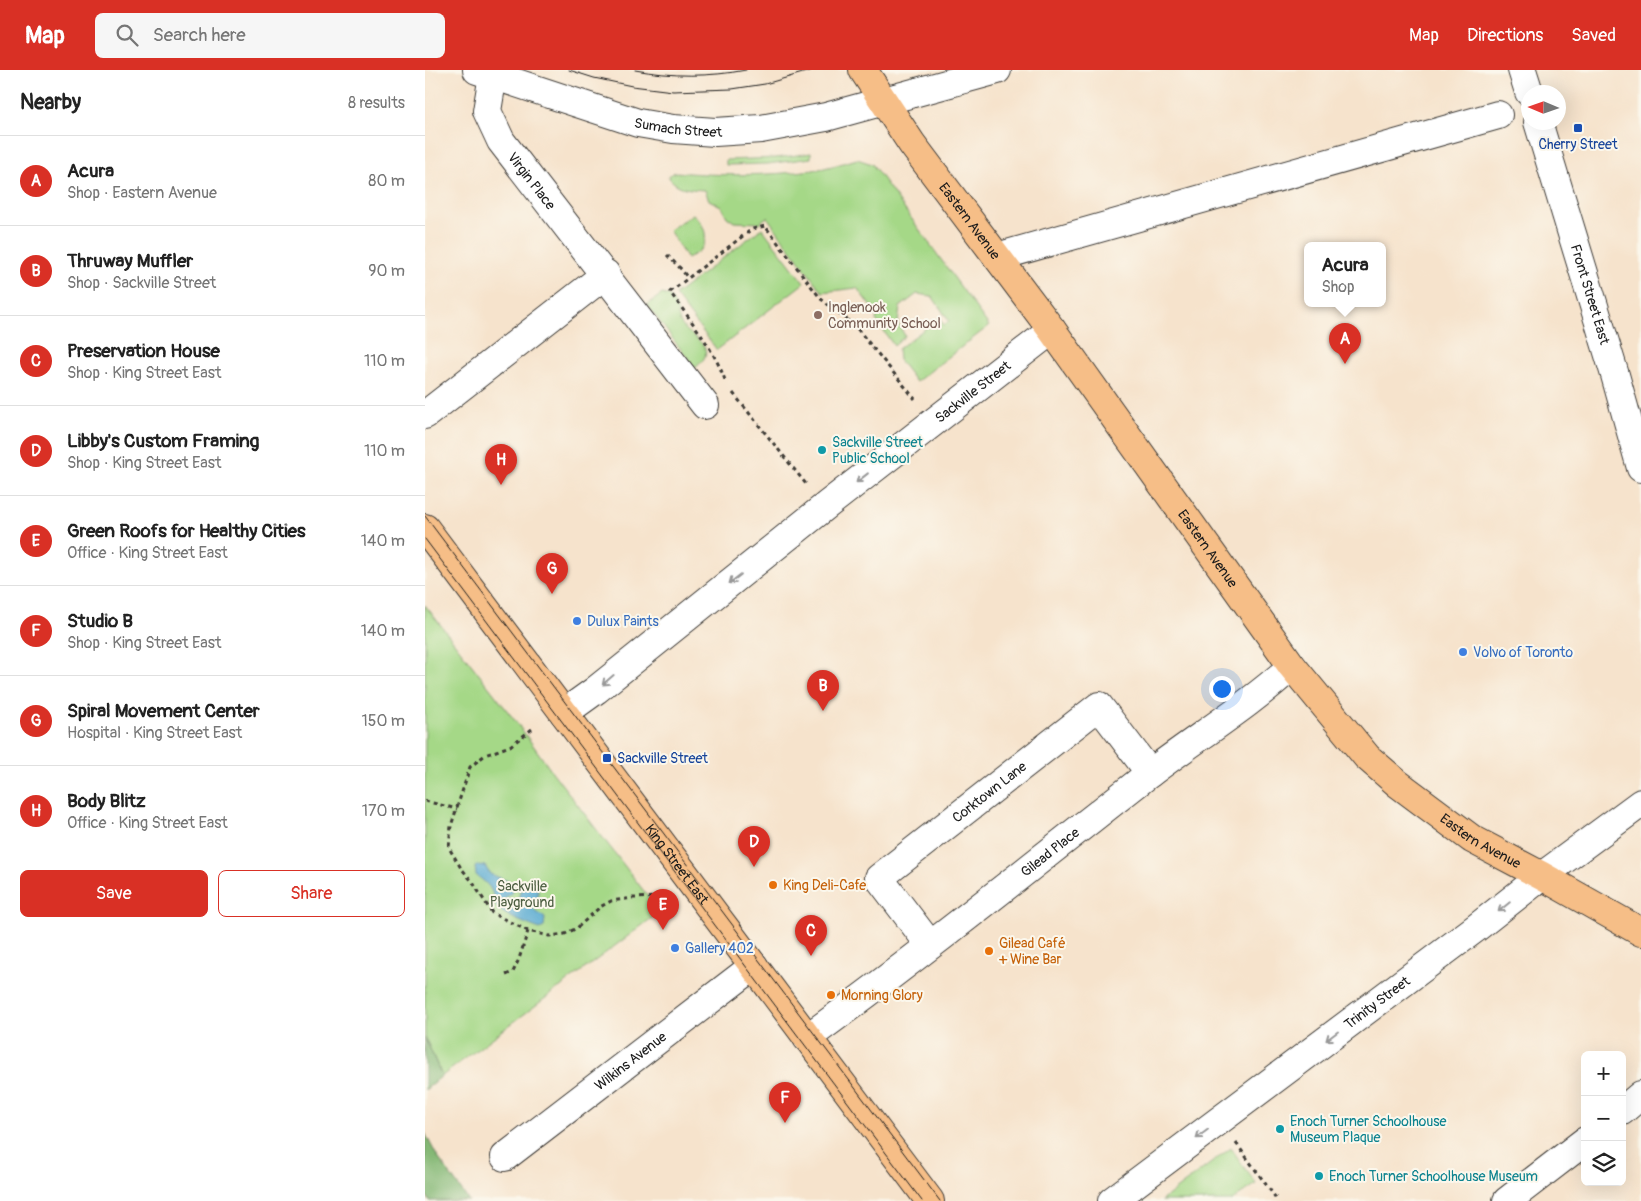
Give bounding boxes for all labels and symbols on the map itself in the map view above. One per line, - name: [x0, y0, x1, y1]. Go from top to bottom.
- north arrow: [1521, 85, 1566, 130]
- street label: Sumach Street: [633, 114, 723, 141]
- marker: Cherry Street: [1572, 122, 1584, 134]
- place label: Cherry Street: [1538, 136, 1618, 153]
- street label: Virgin Place: [504, 149, 559, 213]
- street label: Eastern Avenue: [936, 179, 1004, 263]
- street label: Front Street East: [1567, 242, 1614, 347]
- place label: Inglenook Community School: [828, 299, 941, 332]
- marker: Inglenook Community School: [812, 309, 824, 321]
- pin: A: [1329, 323, 1361, 364]
- street label: Sackville Street: [932, 357, 1014, 426]
- place label: Sackville Street Public School: [832, 434, 923, 467]
- pin: H: [485, 444, 517, 485]
- marker: Sackville Street Public School: [816, 444, 828, 456]
- one-way arrow: [855, 473, 869, 483]
- street label: Eastern Avenue: [1174, 506, 1242, 591]
- pin: G: [536, 553, 568, 594]
- one-way arrow: [728, 573, 741, 584]
- place label: Dulux Paints: [587, 613, 659, 630]
- marker: Dulux Paints: [571, 615, 583, 627]
- place label: Volvo of Toronto: [1473, 644, 1574, 661]
- marker: Volvo of Toronto: [1457, 646, 1469, 658]
- pin: B: [807, 670, 839, 711]
- one-way arrow: [601, 674, 614, 686]
- your location: [1209, 676, 1235, 702]
- place label: Sackville Street: [617, 750, 708, 767]
- marker: Sackville Street: [601, 752, 613, 764]
- street label: Corktown Lane: [949, 758, 1030, 826]
- street label: Eastern Avenue: [1437, 810, 1524, 872]
- street label: King Street East: [643, 821, 713, 907]
- street label: Gilead Place: [1017, 824, 1083, 880]
- pin: D: [738, 826, 770, 867]
- place label: King Deli-Cafe: [783, 877, 866, 894]
- park label: Sackville Playground: [490, 878, 554, 911]
- marker: King Deli-Cafe: [767, 879, 779, 891]
- pin: E: [647, 889, 679, 930]
- one-way arrow: [1498, 901, 1511, 912]
- pin: C: [795, 915, 827, 956]
- place label: Gilead Café + Wine Bar: [998, 935, 1066, 968]
- place label: Gallery 402: [685, 940, 754, 957]
- marker: Gallery 402: [669, 942, 681, 954]
- marker: Gilead Café + Wine Bar: [983, 945, 995, 957]
- street label: Trinity Street: [1341, 972, 1413, 1033]
- place label: Morning Glory: [841, 987, 923, 1004]
- marker: Morning Glory: [825, 989, 837, 1001]
- street label: Wilkins Avenue: [591, 1028, 670, 1094]
- one-way arrow: [1326, 1031, 1339, 1042]
- pin: F: [769, 1082, 801, 1123]
- place label: Enoch Turner Schoolhouse Museum Plaque: [1290, 1113, 1447, 1146]
- marker: Enoch Turner Schoolhouse Museum Plaque: [1274, 1123, 1286, 1135]
- one-way arrow: [1196, 1128, 1209, 1139]
- place label: Enoch Turner Schoolhouse Museum: [1329, 1168, 1538, 1185]
- marker: Enoch Turner Schoolhouse Museum: [1313, 1170, 1325, 1182]

